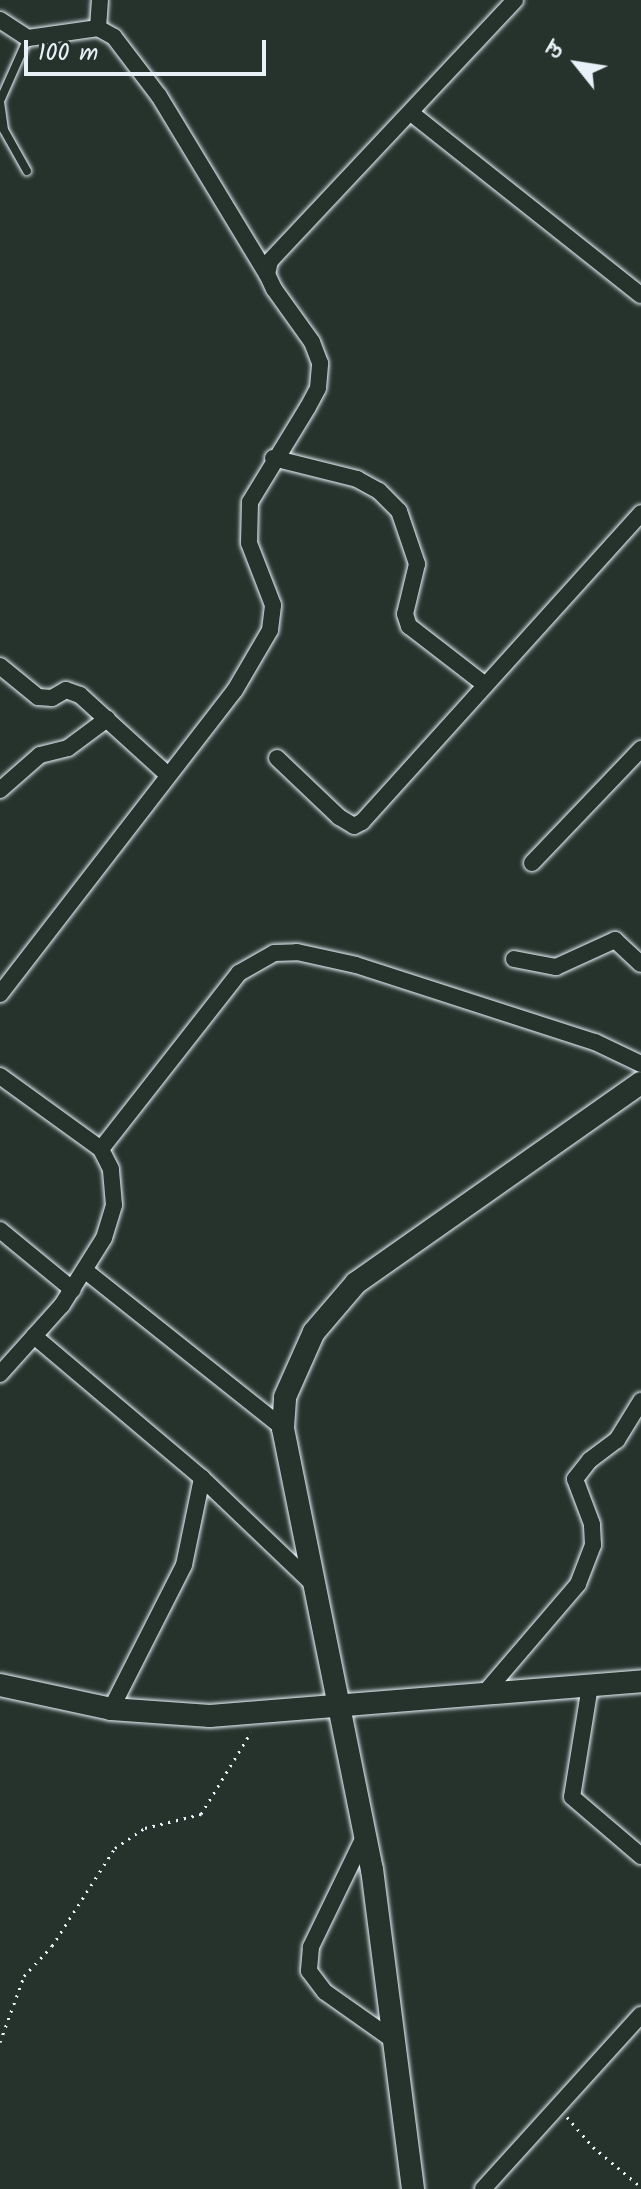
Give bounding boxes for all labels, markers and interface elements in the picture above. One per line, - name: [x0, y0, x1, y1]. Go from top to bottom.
- scale bar: [28, 24, 270, 74]
- north arrow: [537, 24, 617, 104]
- text: 100 m: [38, 34, 98, 73]
- text: उ: [537, 37, 574, 66]

